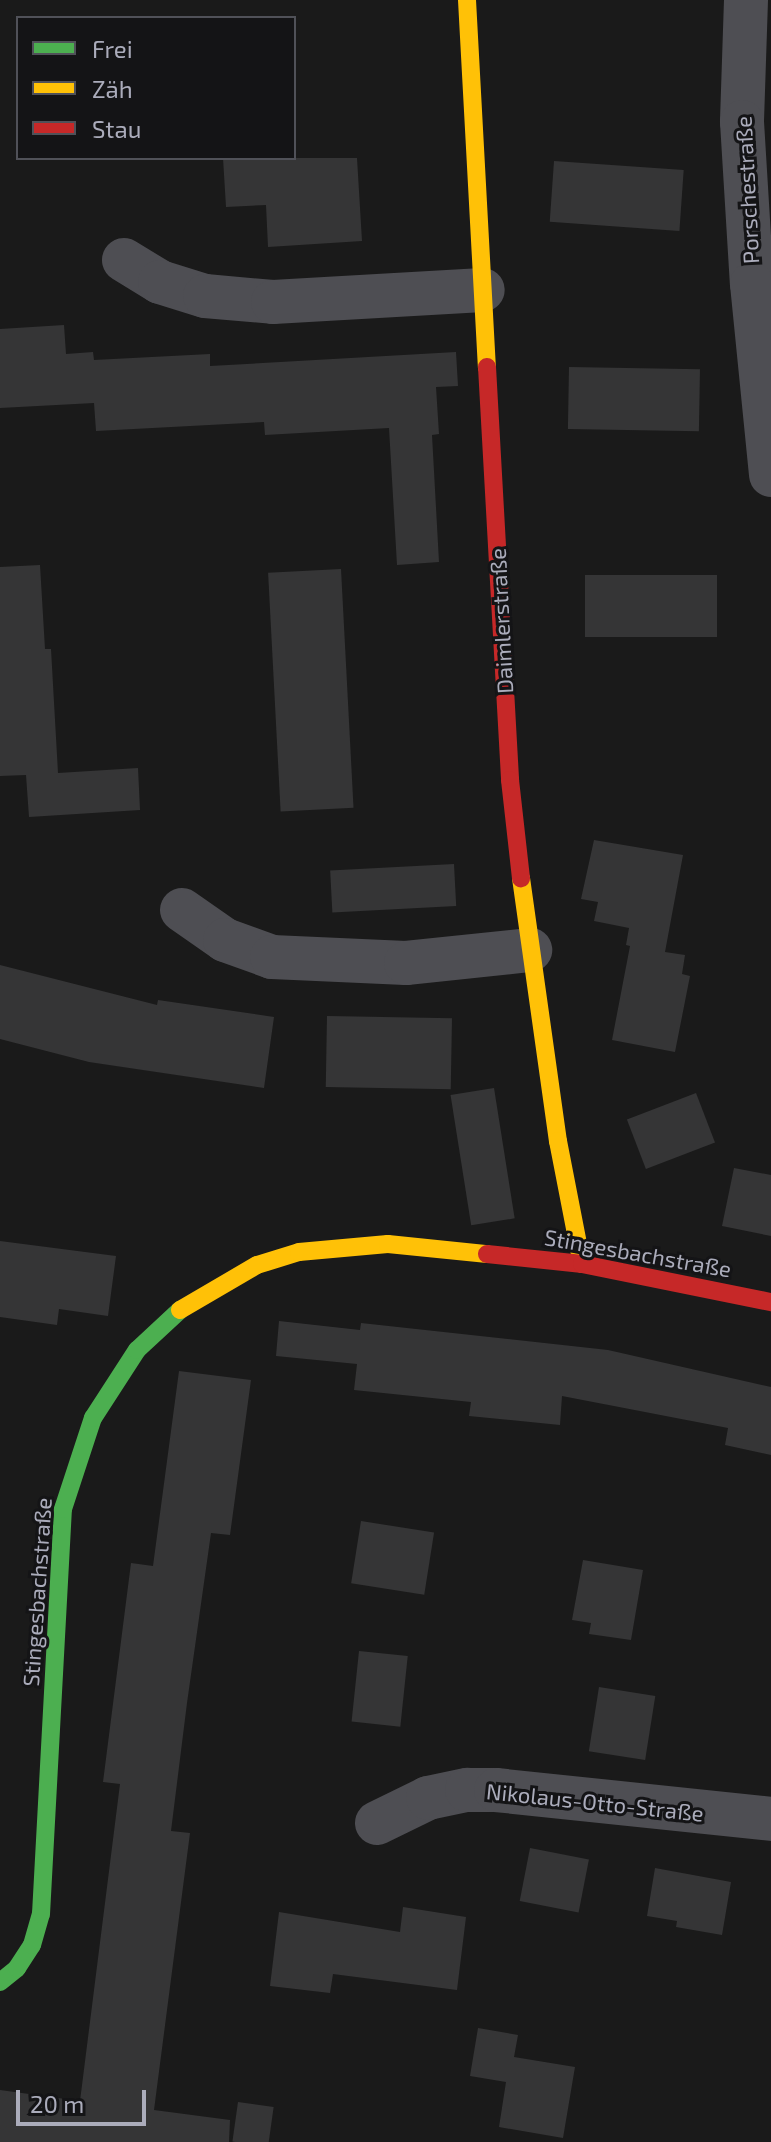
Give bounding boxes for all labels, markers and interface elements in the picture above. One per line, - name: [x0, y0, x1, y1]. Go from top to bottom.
- legend: [16, 16, 296, 160]
- text: Frei: [92, 34, 133, 63]
- text: Zäh: [92, 74, 133, 103]
- text: Stau: [92, 114, 141, 143]
- street label: Porschestraße: [730, 116, 764, 264]
- street label: Daimlerstraße: [484, 548, 518, 694]
- street label: Stingesbachstraße: [543, 1224, 733, 1282]
- street label: Stingesbachstraße: [17, 1497, 57, 1687]
- street label: Nikolaus-Otto-Straße: [485, 1777, 705, 1827]
- scale bar: [20, 2074, 150, 2124]
- text: 20 m: [30, 2089, 84, 2118]

